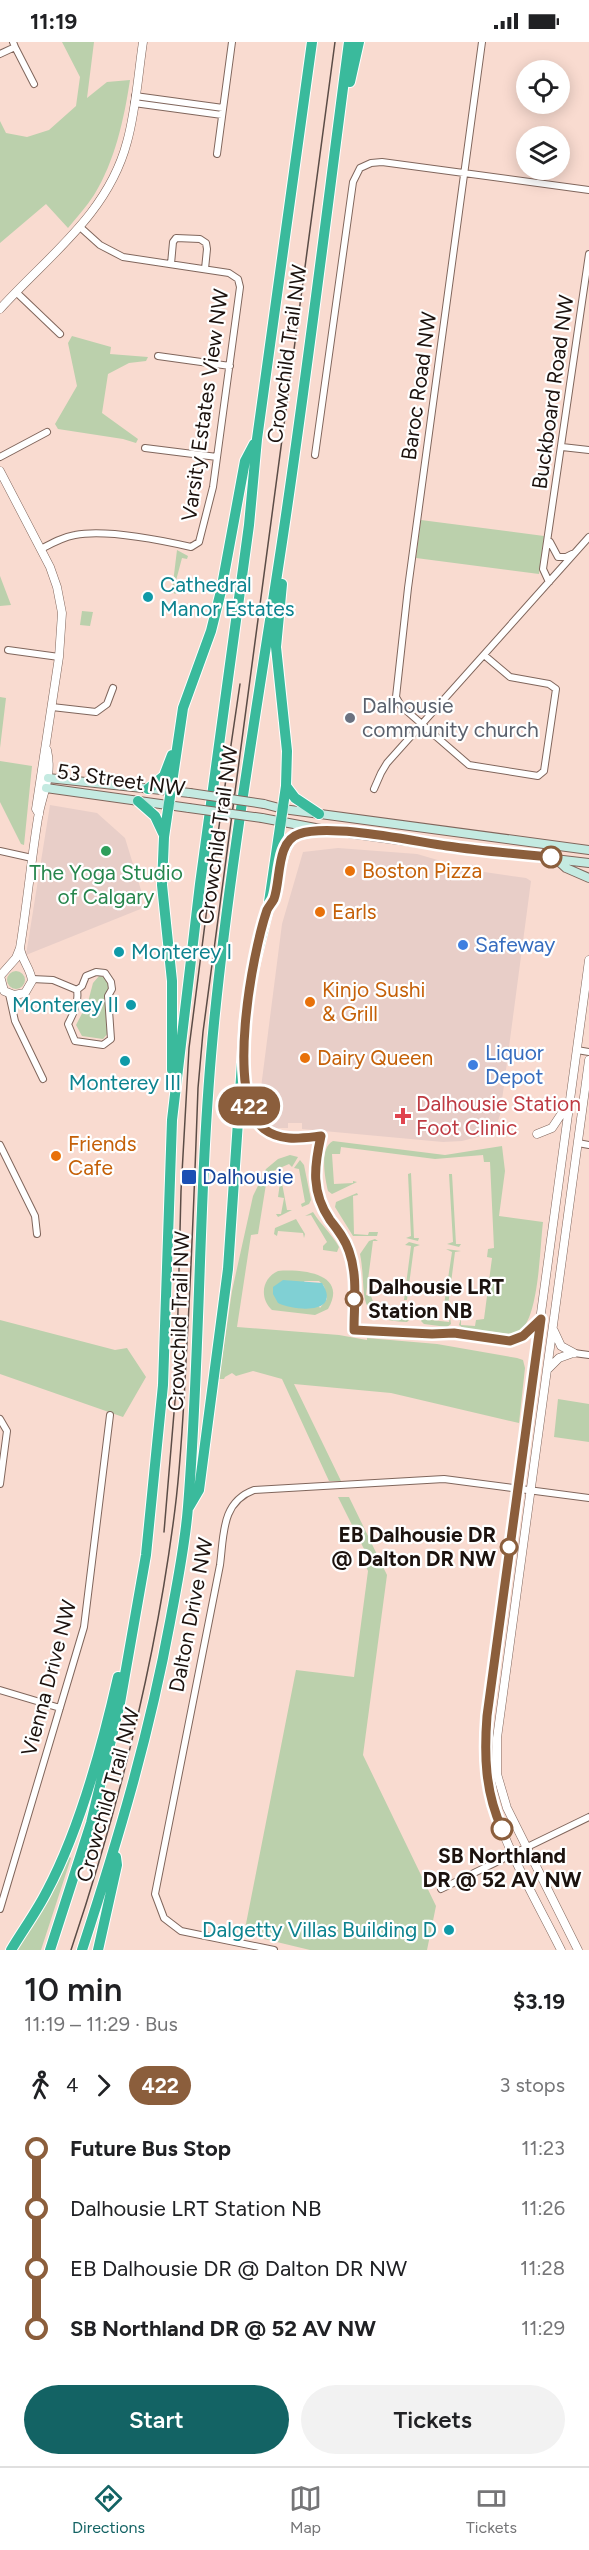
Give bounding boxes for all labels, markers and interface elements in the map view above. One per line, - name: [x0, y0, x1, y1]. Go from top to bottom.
- text: 11:19: [30, 8, 77, 35]
- map controls: [516, 60, 570, 180]
- button: locate: [516, 60, 570, 114]
- button: layers: [516, 126, 570, 180]
- street label: Crowchild Trail NW: [262, 263, 311, 445]
- street label: Varsity Estates View NW: [176, 287, 233, 523]
- street label: Buckboard Road NW: [526, 293, 579, 491]
- street label: Baroc Road NW: [396, 310, 441, 462]
- place label: Cathedral Manor Estates: [160, 572, 295, 621]
- marker: Cathedral Manor Estates: [141, 590, 155, 604]
- place label: Dalhousie community church: [362, 693, 539, 742]
- marker: Dalhousie community church: [343, 711, 357, 725]
- street label: Crowchild Trail NW: [193, 744, 242, 926]
- street label: 53 Street NW: [55, 758, 187, 801]
- marker: The Yoga Studio of Calgary: [99, 844, 113, 858]
- unlabelled marker: [540, 846, 562, 868]
- place label: Boston Pizza: [362, 858, 482, 883]
- place label: The Yoga Studio of Calgary: [29, 860, 183, 909]
- marker: Boston Pizza: [343, 864, 357, 878]
- place label: Earls: [332, 899, 377, 924]
- marker: Earls: [313, 905, 327, 919]
- place label: Safeway: [475, 932, 555, 957]
- marker: Safeway: [456, 938, 470, 952]
- place label: Monterey I: [131, 939, 232, 964]
- marker: Monterey I: [112, 945, 126, 959]
- place label: Kinjo Sushi & Grill: [322, 977, 425, 1026]
- place label: Monterey II: [12, 992, 119, 1017]
- marker: Kinjo Sushi & Grill: [303, 995, 317, 1009]
- marker: Monterey II: [124, 998, 138, 1012]
- place label: Liquor Depot: [485, 1040, 544, 1089]
- place label: Dairy Queen: [317, 1045, 433, 1070]
- marker: Dairy Queen: [298, 1051, 312, 1065]
- marker: Monterey III: [118, 1054, 132, 1068]
- marker: Liquor Depot: [466, 1058, 480, 1072]
- place label: Monterey III: [69, 1070, 181, 1095]
- line badge: 422: [214, 1086, 284, 1126]
- place label: Dalhousie Station Foot Clinic: [416, 1091, 581, 1140]
- text: 422: [230, 1094, 268, 1119]
- marker: Dalhousie Station Foot Clinic: [394, 1107, 412, 1125]
- place label: Friends Cafe: [68, 1131, 136, 1180]
- marker: Friends Cafe: [49, 1149, 63, 1163]
- place label: Dalhousie: [202, 1164, 294, 1189]
- marker: Dalhousie: [180, 1168, 198, 1186]
- street label: Crowchild Trail NW: [163, 1231, 194, 1411]
- place label: Dalhousie LRT Station NB: [368, 1274, 504, 1323]
- marker: Dalhousie LRT Station NB: [345, 1290, 363, 1308]
- place label: EB Dalhousie DR @ Dalton DR NW: [332, 1522, 496, 1571]
- street label: Dalton Drive NW: [163, 1536, 218, 1694]
- marker: EB Dalhousie DR @ Dalton DR NW: [500, 1538, 518, 1556]
- street label: Vienna Drive NW: [16, 1597, 81, 1759]
- street label: Crowchild Trail NW: [71, 1705, 144, 1885]
- marker: SB Northland DR @ 52 AV NW: [491, 1818, 513, 1840]
- place label: SB Northland DR @ 52 AV NW: [423, 1843, 582, 1892]
- place label: Dalgetty Villas Building D: [202, 1917, 437, 1942]
- marker: Dalgetty Villas Building D: [442, 1923, 456, 1937]
- text: 10 min: [24, 1970, 122, 2009]
- text: $3.19: [513, 1988, 565, 2015]
- text: 11:19 – 11:29 · Bus: [24, 2012, 178, 2036]
- icon: walk: [24, 2069, 57, 2102]
- icon: forward: [87, 2069, 120, 2102]
- text: 4: [66, 2073, 78, 2097]
- text: 422: [141, 2073, 179, 2098]
- text: 3 stops: [500, 2073, 565, 2097]
- text: Future Bus Stop: [70, 2135, 231, 2162]
- text: 11:23: [521, 2136, 565, 2160]
- text: Dalhousie LRT Station NB: [70, 2195, 321, 2222]
- text: 11:26: [521, 2196, 565, 2220]
- text: EB Dalhousie DR @ Dalton DR NW: [70, 2255, 407, 2282]
- text: 11:28: [520, 2256, 565, 2280]
- text: SB Northland DR @ 52 AV NW: [70, 2315, 376, 2342]
- text: 11:29: [521, 2316, 565, 2340]
- button: Start: [24, 2385, 289, 2454]
- button: Tickets: [301, 2385, 565, 2454]
- tab: Directions: [72, 2482, 145, 2537]
- tab: Map: [289, 2482, 322, 2537]
- tab: Tickets: [466, 2482, 517, 2537]

